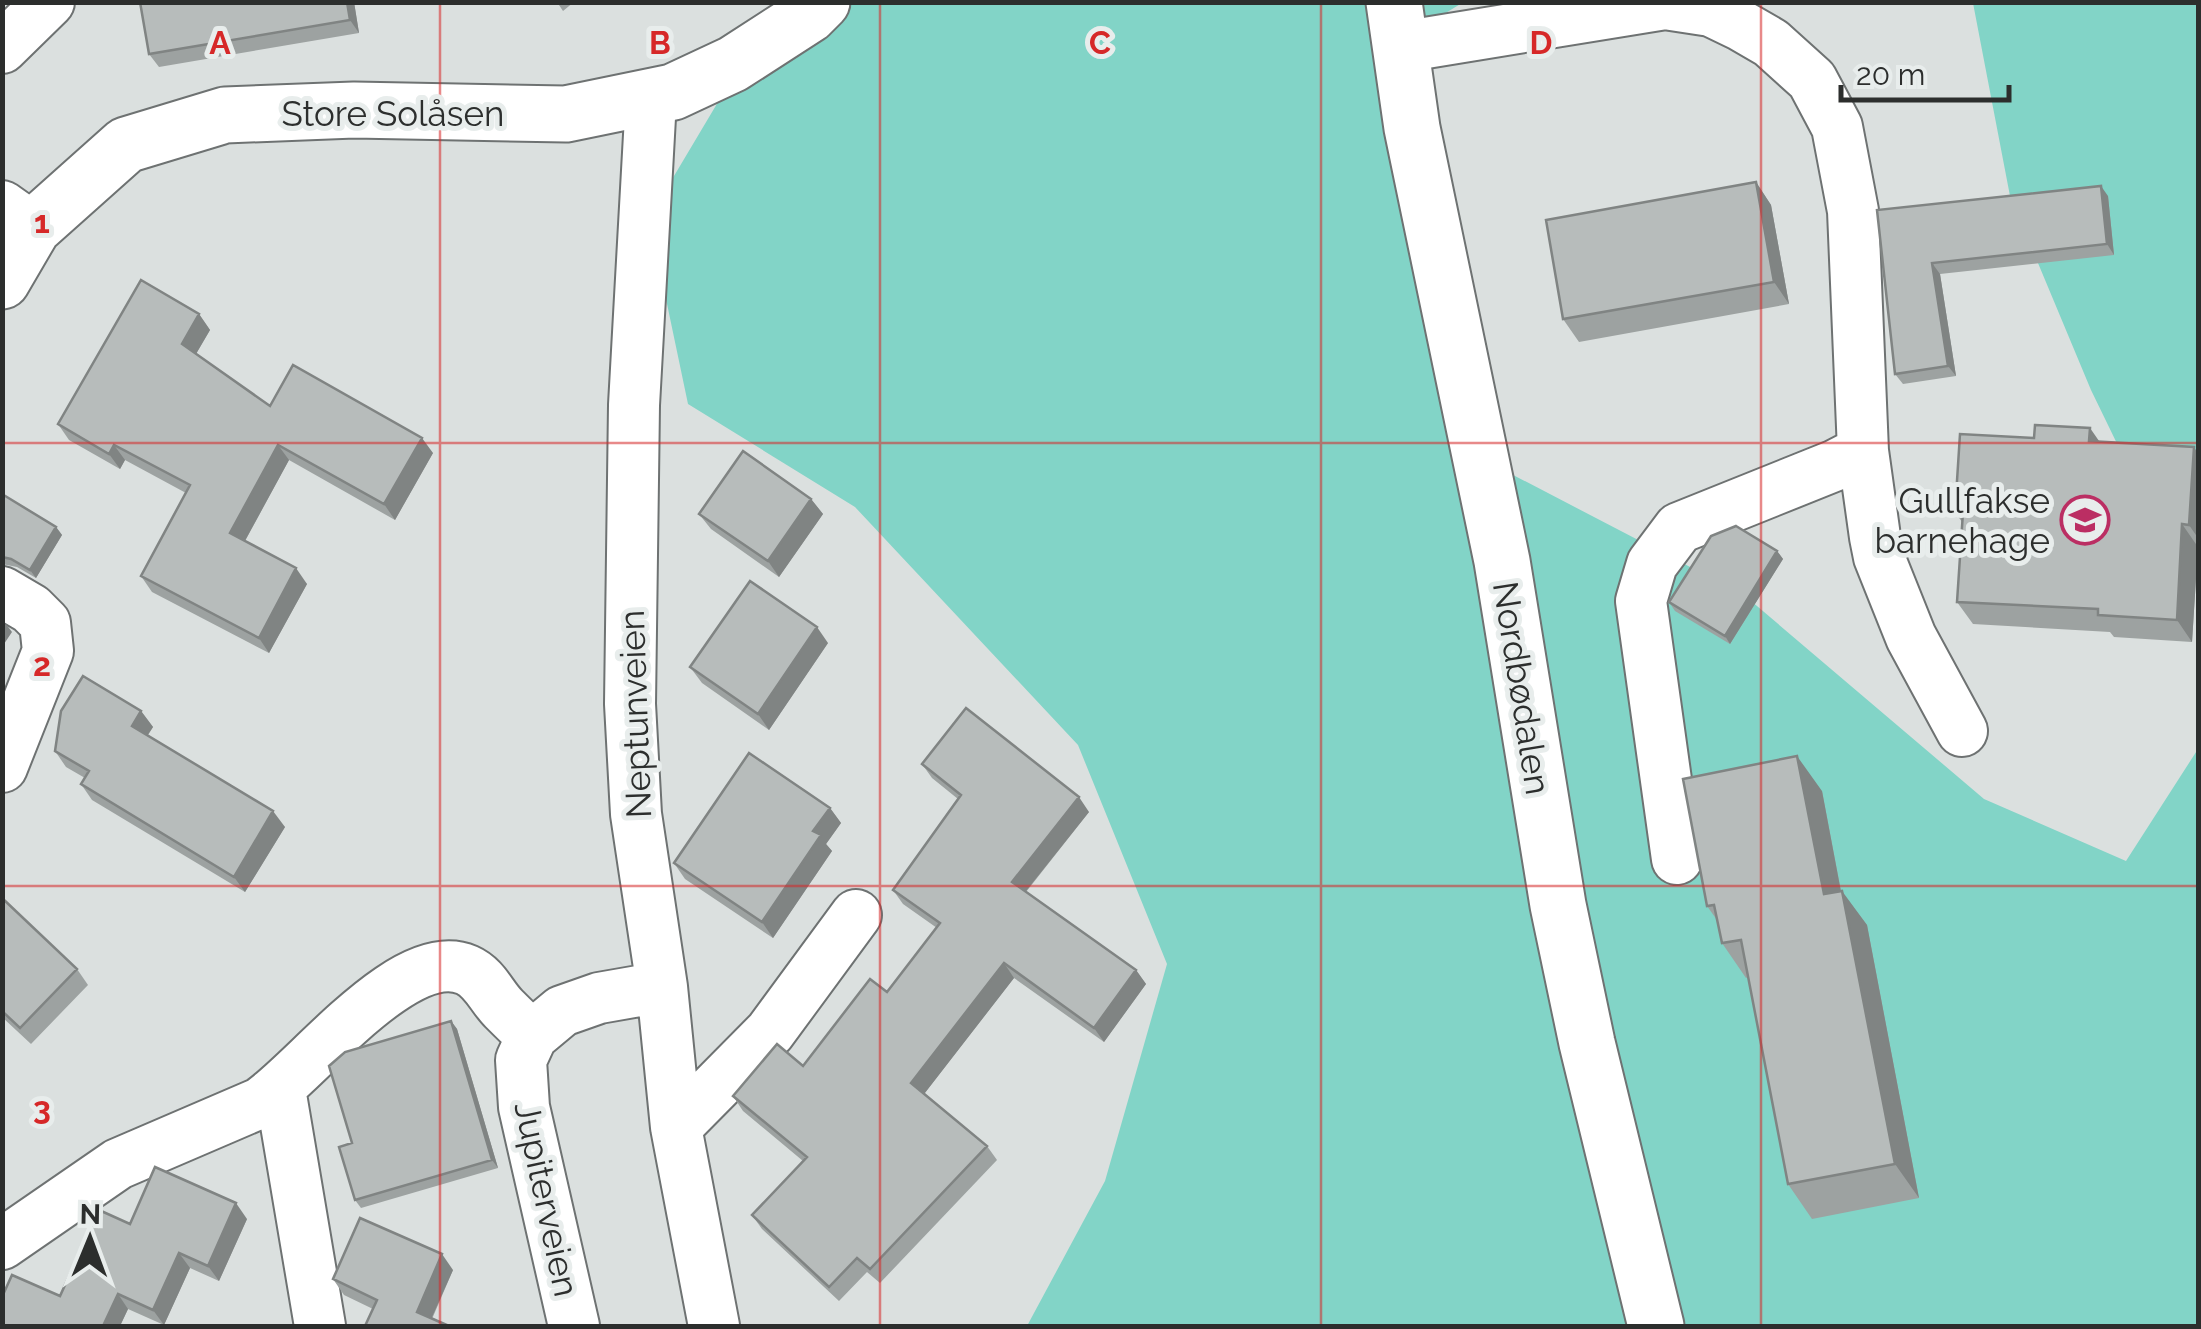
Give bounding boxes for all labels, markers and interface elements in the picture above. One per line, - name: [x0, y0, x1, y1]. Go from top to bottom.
- text: A: [209, 24, 231, 61]
- text: B: [649, 24, 671, 61]
- text: C: [1089, 24, 1111, 61]
- text: D: [1530, 24, 1552, 61]
- scale bar: [1841, 40, 2008, 102]
- text: 20 m: [1856, 57, 1925, 92]
- street label: Store Solåsen: [282, 93, 504, 134]
- text: 1: [34, 203, 50, 240]
- place label: Gullfakse barnehage: [1874, 480, 2050, 561]
- school or university icon: Gullfakse barnehage: [2059, 494, 2111, 546]
- street label: Nordbødalen: [1485, 579, 1559, 797]
- street label: Neptunveien: [611, 609, 659, 819]
- text: 2: [33, 646, 51, 683]
- text: 3: [33, 1089, 51, 1126]
- street label: Jupiterveien: [506, 1098, 588, 1300]
- north arrow: [40, 1189, 140, 1289]
- text: N: [79, 1198, 101, 1231]

